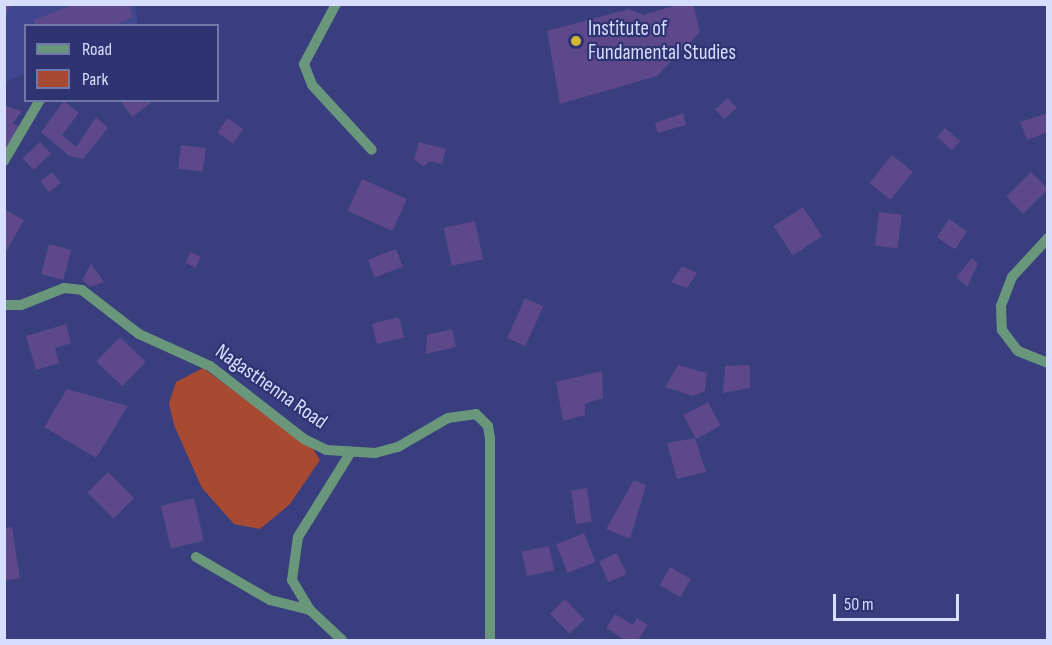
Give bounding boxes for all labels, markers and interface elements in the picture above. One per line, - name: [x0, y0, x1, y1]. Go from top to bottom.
- place label: Institute of Fundamental Studies: [588, 16, 736, 66]
- legend: [24, 24, 219, 102]
- marker: Institute of Fundamental Studies: [569, 34, 583, 48]
- text: Road: [82, 39, 112, 60]
- text: Park: [82, 69, 108, 90]
- street label: Nagasthenna Road: [210, 339, 332, 435]
- scale bar: [836, 582, 962, 620]
- text: 50 m: [844, 594, 874, 615]

